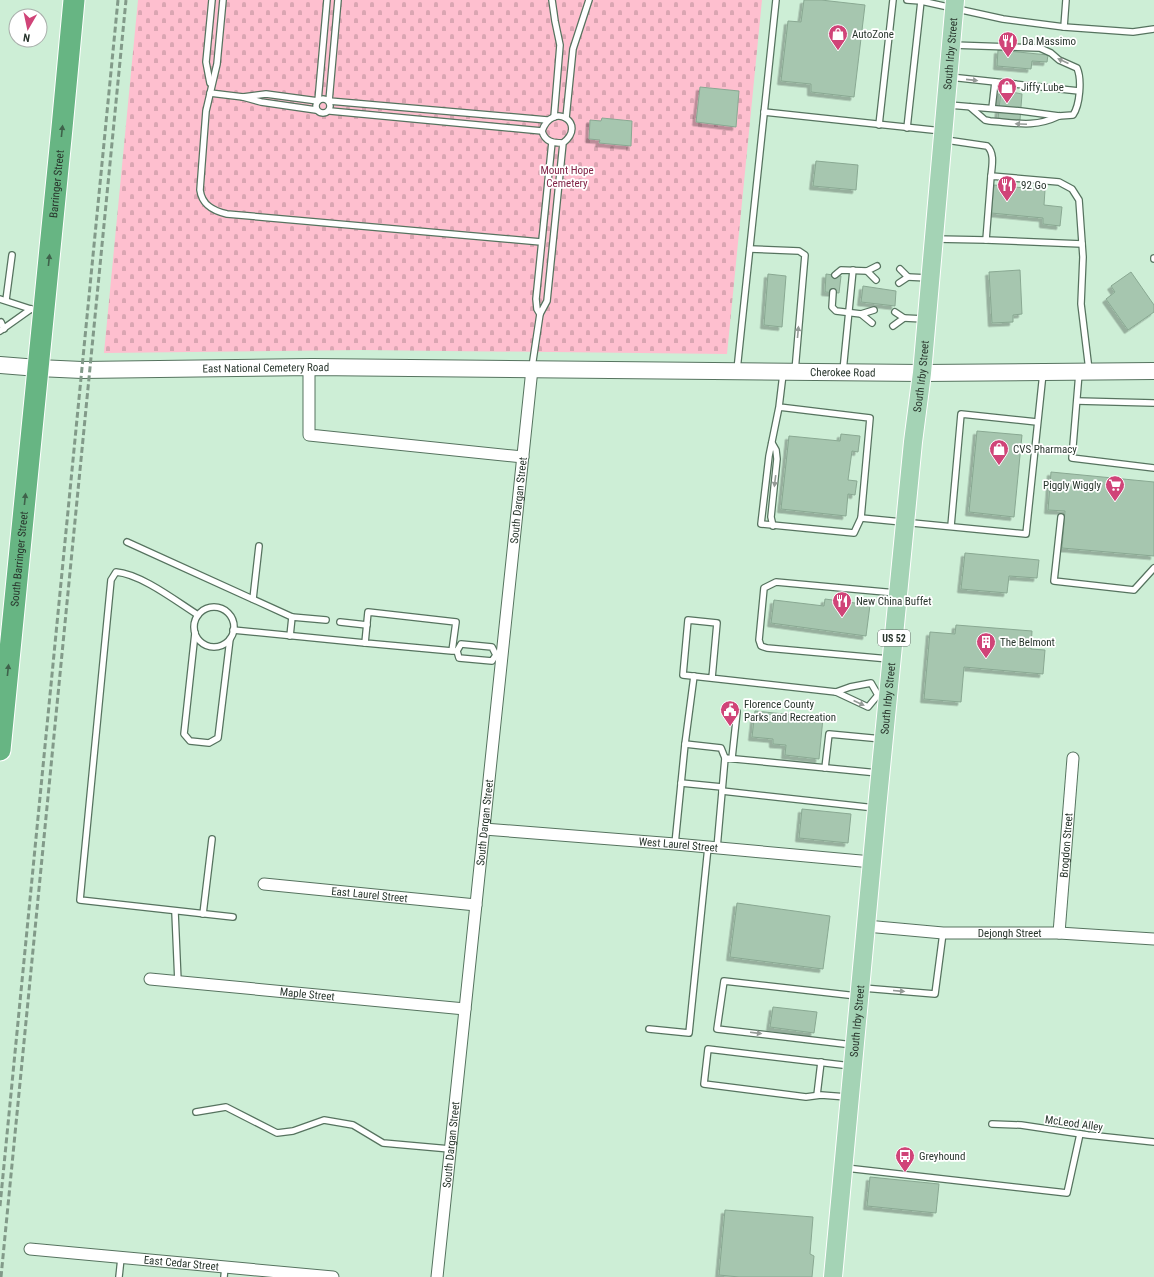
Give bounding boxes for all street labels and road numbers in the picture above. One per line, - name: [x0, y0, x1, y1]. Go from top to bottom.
- street label: South Irby Street: [941, 17, 960, 90]
- street label: Barringer Street: [47, 149, 67, 218]
- street label: South Irby Street: [911, 340, 932, 413]
- street label: East National Cemetery Road: [202, 361, 329, 375]
- street label: Cherokee Road: [810, 366, 876, 380]
- street label: South Dargan Street: [508, 456, 530, 544]
- street label: South Barringer Street: [8, 511, 31, 607]
- road number: US 52: [878, 630, 910, 646]
- street label: South Irby Street: [878, 662, 898, 735]
- street label: South Dargan Street: [474, 779, 496, 866]
- street label: Brogdon Street: [1057, 812, 1076, 878]
- street label: West Laurel Street: [638, 835, 718, 855]
- street label: East Laurel Street: [331, 885, 408, 905]
- street label: Dejongh Street: [978, 927, 1042, 940]
- street label: Maple Street: [279, 985, 335, 1004]
- street label: South Irby Street: [848, 985, 867, 1058]
- street label: South Dargan Street: [440, 1101, 462, 1189]
- street label: McLeod Alley: [1044, 1113, 1104, 1134]
- street label: East Cedar Street: [143, 1254, 219, 1273]

